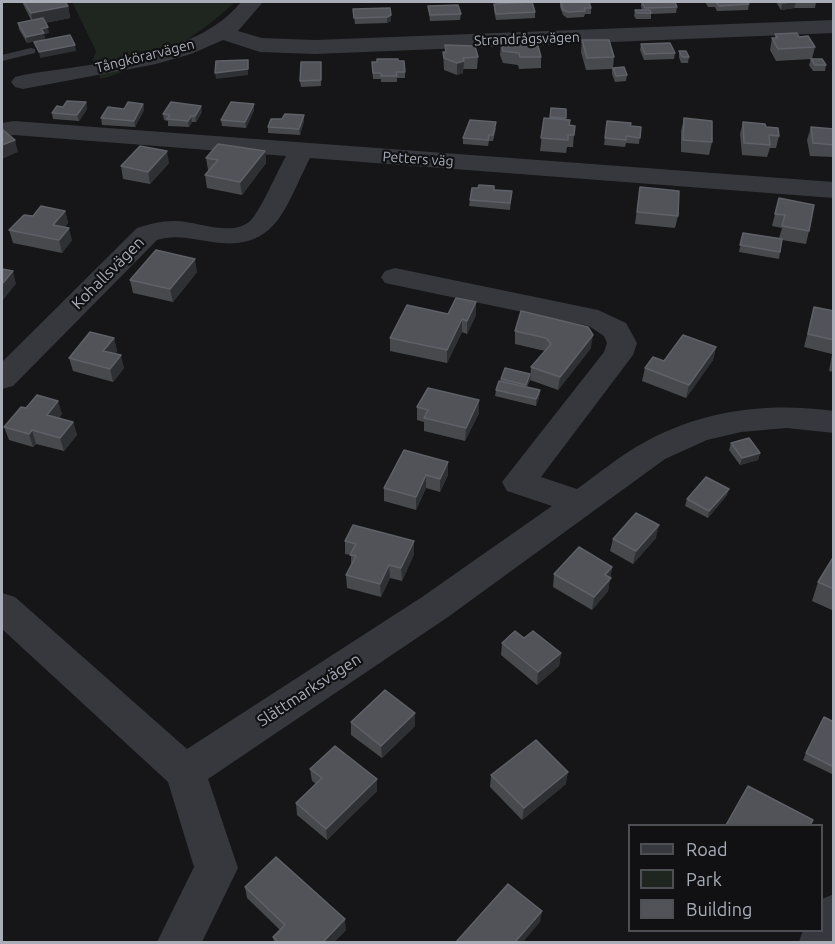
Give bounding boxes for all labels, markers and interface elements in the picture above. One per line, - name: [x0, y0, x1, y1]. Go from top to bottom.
- street label: Strandrågsvägen: [474, 29, 580, 49]
- street label: Tångkörarvägen: [94, 36, 196, 76]
- street label: Petters väg: [382, 148, 454, 170]
- street label: Kohallsvägen: [68, 233, 148, 313]
- street label: Slättmarksvägen: [254, 649, 364, 731]
- legend: [628, 824, 823, 932]
- text: Road: [686, 839, 728, 859]
- text: Park: [686, 869, 722, 889]
- text: Building: [686, 899, 752, 919]

